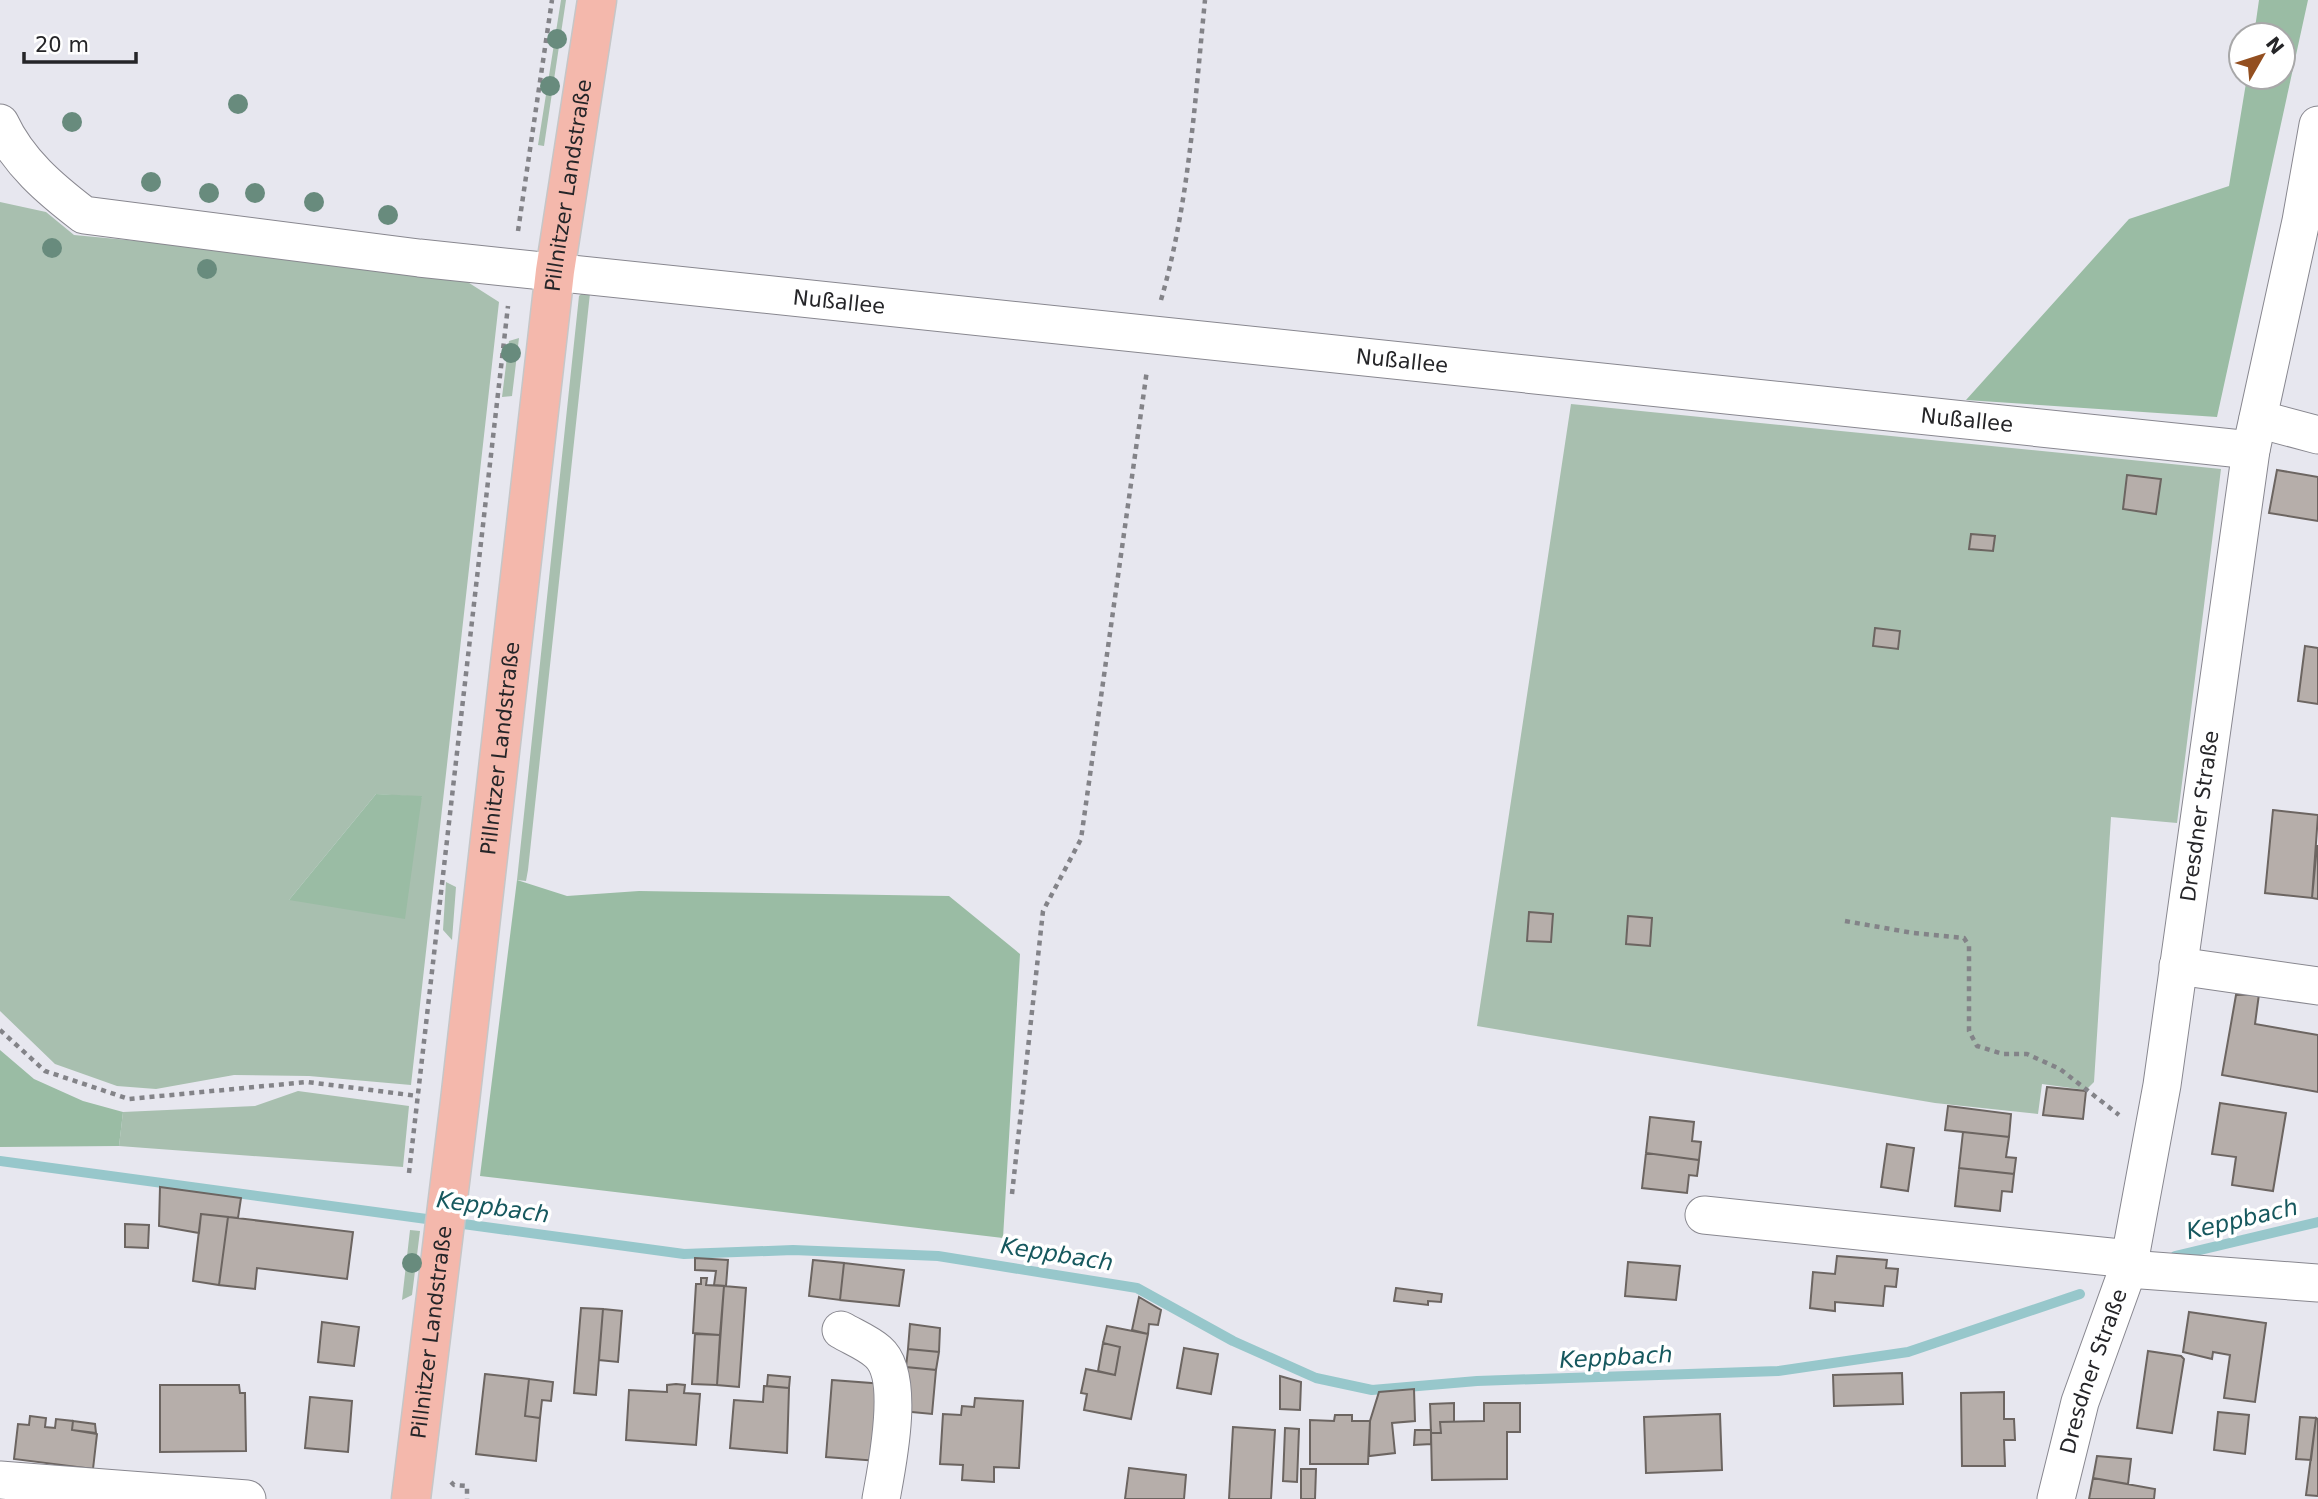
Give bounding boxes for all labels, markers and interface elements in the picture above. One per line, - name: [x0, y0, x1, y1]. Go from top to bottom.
- scale bar: [24, 21, 136, 65]
- north arrow: [2227, 21, 2297, 91]
- text: N: [2262, 32, 2289, 58]
- text: 20 m: [35, 33, 89, 57]
- street label: Pillnitzer Landstraße: [541, 78, 597, 293]
- street label: Nußallee: [792, 285, 886, 319]
- street label: Nußallee: [1355, 344, 1449, 378]
- street label: Nußallee: [1920, 403, 2014, 437]
- street label: Pillnitzer Landstraße: [476, 640, 524, 856]
- street label: Dresdner Straße: [2176, 729, 2224, 903]
- water label: Keppbach: [435, 1186, 551, 1228]
- water label: Keppbach: [2184, 1194, 2300, 1244]
- street label: Pillnitzer Landstraße: [407, 1224, 457, 1440]
- water label: Keppbach: [999, 1232, 1115, 1276]
- street label: Dresdner Straße: [2056, 1286, 2132, 1456]
- water label: Keppbach: [1559, 1341, 1673, 1373]

